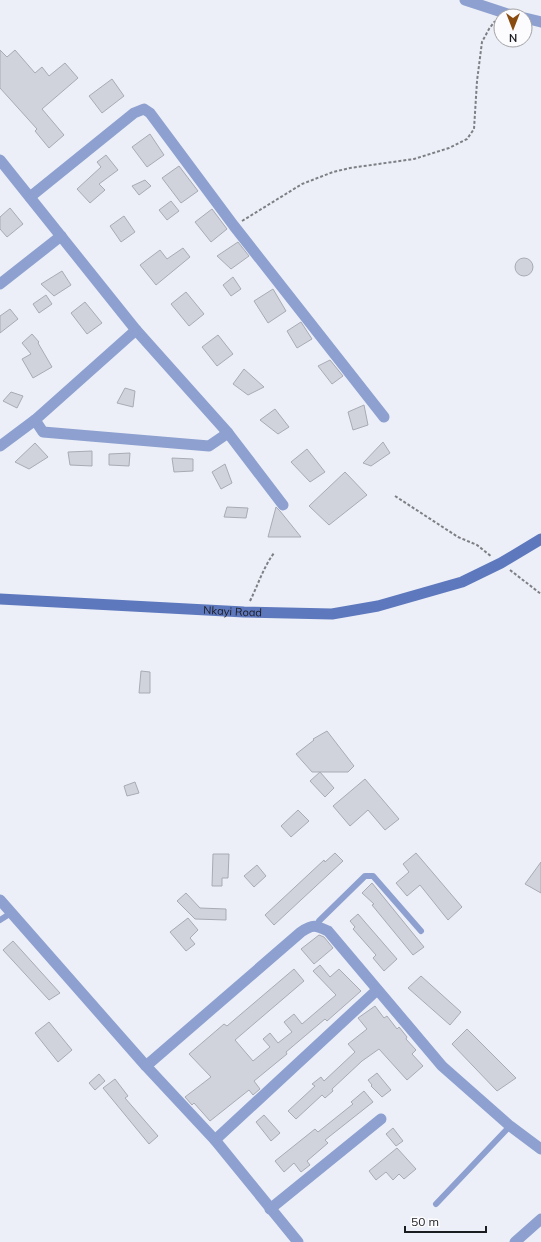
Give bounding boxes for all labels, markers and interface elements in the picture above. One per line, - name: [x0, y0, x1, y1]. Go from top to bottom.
- north arrow: [493, 8, 533, 48]
- text: N: [509, 31, 517, 45]
- street label: Nkayi Road: [203, 603, 262, 619]
- scale bar: [405, 1208, 486, 1234]
- text: 50 m: [411, 1214, 439, 1229]

